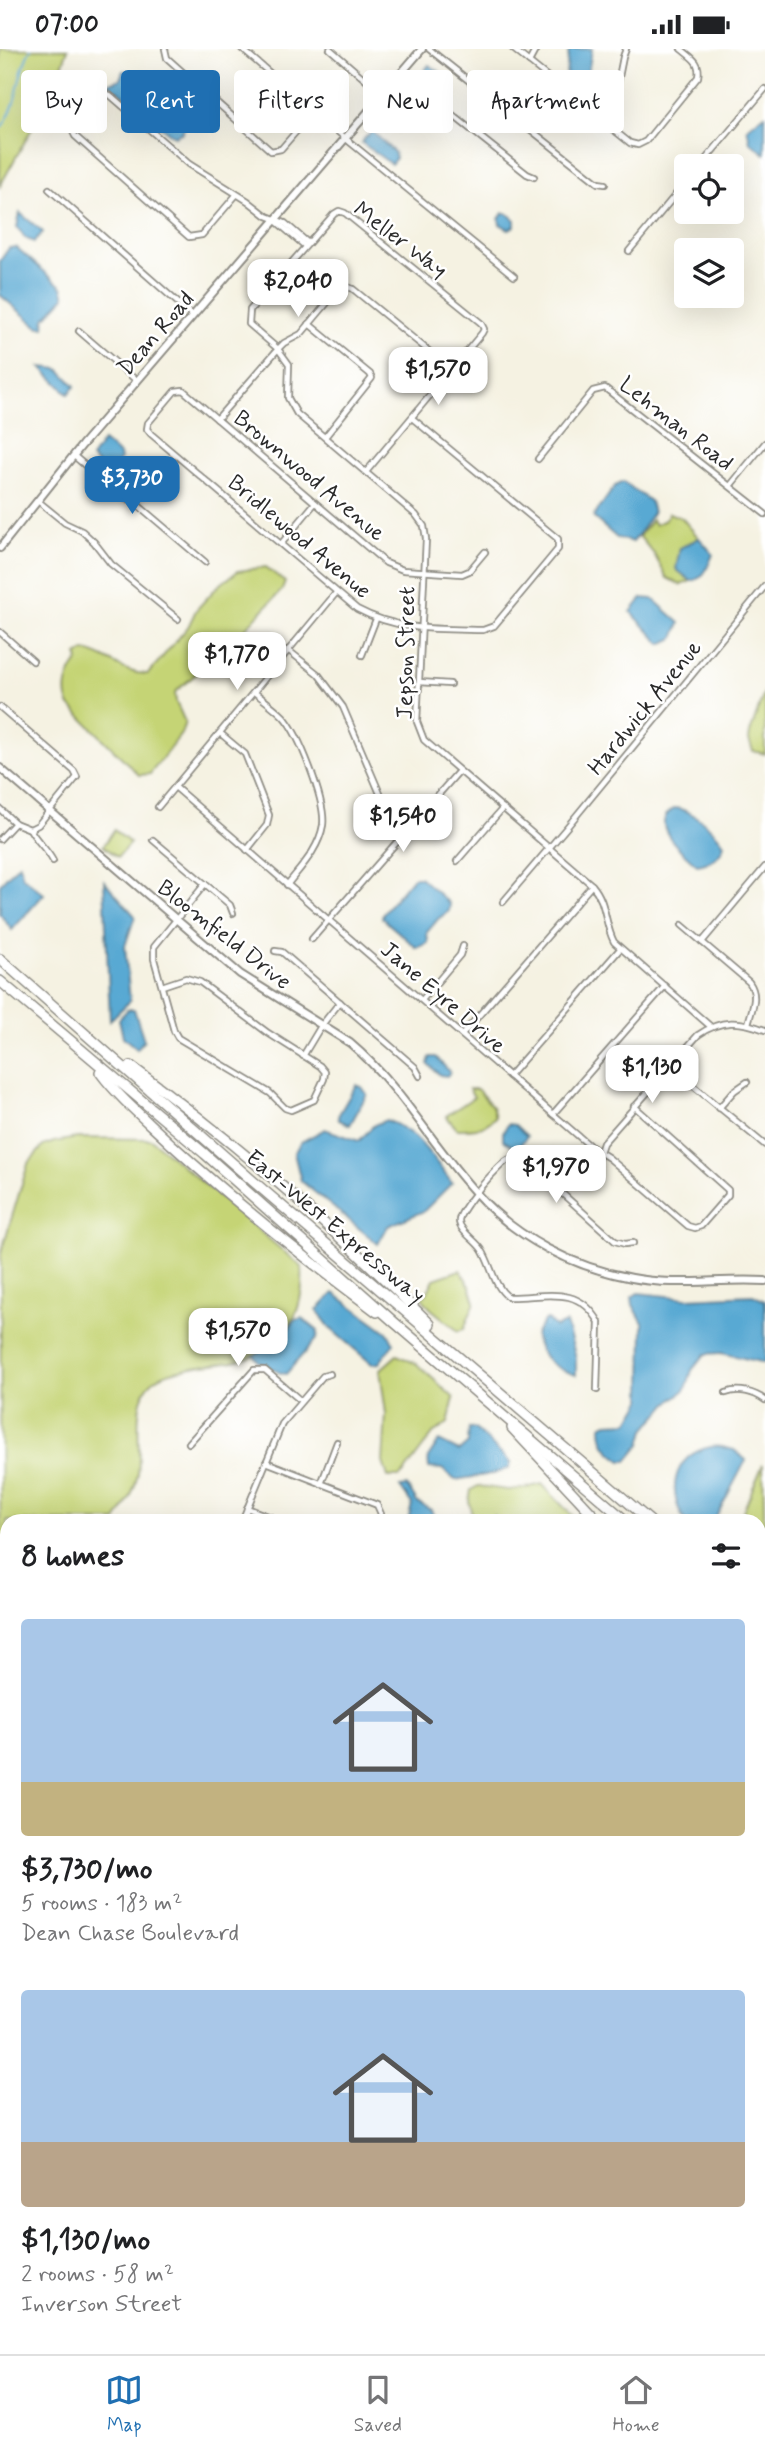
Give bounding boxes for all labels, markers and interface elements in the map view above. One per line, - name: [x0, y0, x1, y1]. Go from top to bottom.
- text: 07:00: [35, 8, 99, 42]
- chip: Buy: [21, 70, 107, 133]
- chip: Rent: [121, 70, 220, 133]
- chip: Filters: [234, 70, 349, 133]
- chip: New: [363, 70, 453, 133]
- chip: Apartment: [467, 70, 624, 133]
- map controls: [674, 154, 744, 308]
- button: locate: [674, 154, 744, 224]
- street label: Meller Way: [347, 195, 453, 286]
- button: layers: [674, 238, 744, 308]
- pin: $2,040: [241, 259, 355, 319]
- text: $2,040: [263, 267, 333, 297]
- street label: Dean Road: [111, 285, 202, 383]
- pin: $1,570: [381, 347, 495, 407]
- text: $1,570: [405, 355, 471, 385]
- street label: Lehman Road: [612, 370, 739, 479]
- street label: Brownwood Avenue: [226, 404, 391, 549]
- pin: $3,730: [75, 456, 189, 516]
- text: $3,730: [101, 464, 163, 494]
- street label: Bridlewood Avenue: [221, 469, 377, 606]
- street label: Jepson Street: [391, 586, 423, 720]
- pin: $1,770: [180, 633, 294, 692]
- street label: Hardwick Avenue: [582, 634, 709, 782]
- text: $1,770: [204, 640, 270, 670]
- pin: $1,540: [346, 795, 460, 854]
- text: $1,540: [369, 802, 437, 832]
- street label: Bloomfield Drive: [151, 874, 297, 997]
- street label: Jane Eyre Drive: [373, 935, 512, 1062]
- pin: $1,130: [595, 1045, 709, 1105]
- text: $1,130: [622, 1053, 682, 1083]
- street label: East-West Expressway: [239, 1144, 431, 1311]
- pin: $1,970: [499, 1145, 613, 1205]
- text: $1,970: [522, 1153, 590, 1183]
- pin: $1,570: [181, 1309, 295, 1368]
- text: $1,570: [205, 1316, 271, 1346]
- text: 8 homes: [21, 1537, 124, 1576]
- icon: filters: [707, 1537, 745, 1575]
- icon: home: [320, 1664, 446, 1790]
- text: $3,730/mo: [21, 1850, 153, 1889]
- text: 5 rooms · 183 m²: [21, 1889, 182, 1919]
- text: Dean Chase Boulevard: [21, 1919, 239, 1949]
- icon: home: [320, 2035, 446, 2161]
- text: $1,130/mo: [21, 2221, 150, 2260]
- text: 2 rooms · 58 m²: [21, 2260, 174, 2290]
- text: Inverson Street: [21, 2290, 182, 2320]
- tab: Map: [105, 2371, 143, 2438]
- tab: Saved: [354, 2371, 402, 2438]
- tab: Home: [612, 2371, 660, 2438]

